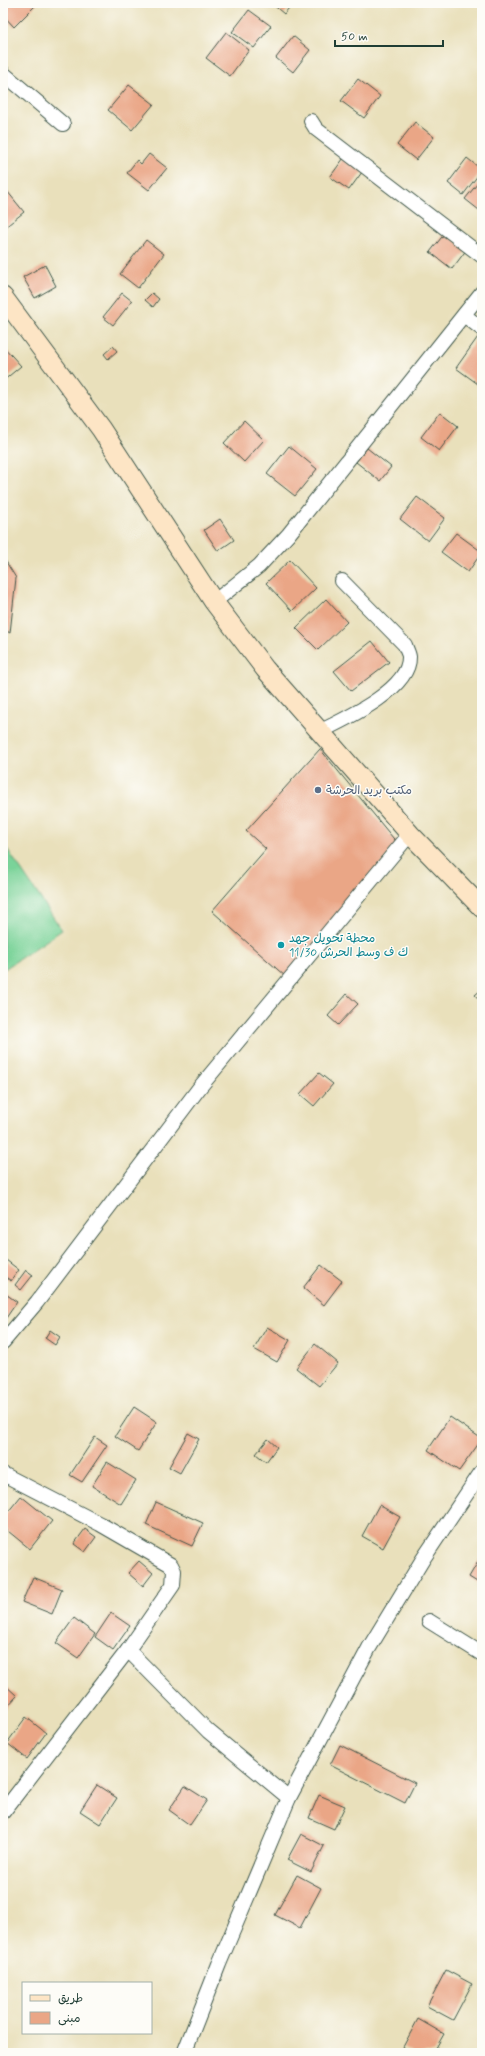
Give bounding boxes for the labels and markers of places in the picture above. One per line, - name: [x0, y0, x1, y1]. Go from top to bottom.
- place label: مكتب بريد الحرشة: [326, 783, 412, 799]
- marker: مكتب بريد الحرشة: [313, 785, 323, 795]
- place label: محطة تحويل جهد 11/30 ك ف وسط الحرش: [289, 931, 408, 961]
- marker: محطة تحويل جهد 11/30 ك ف وسط الحرش: [276, 940, 286, 950]

